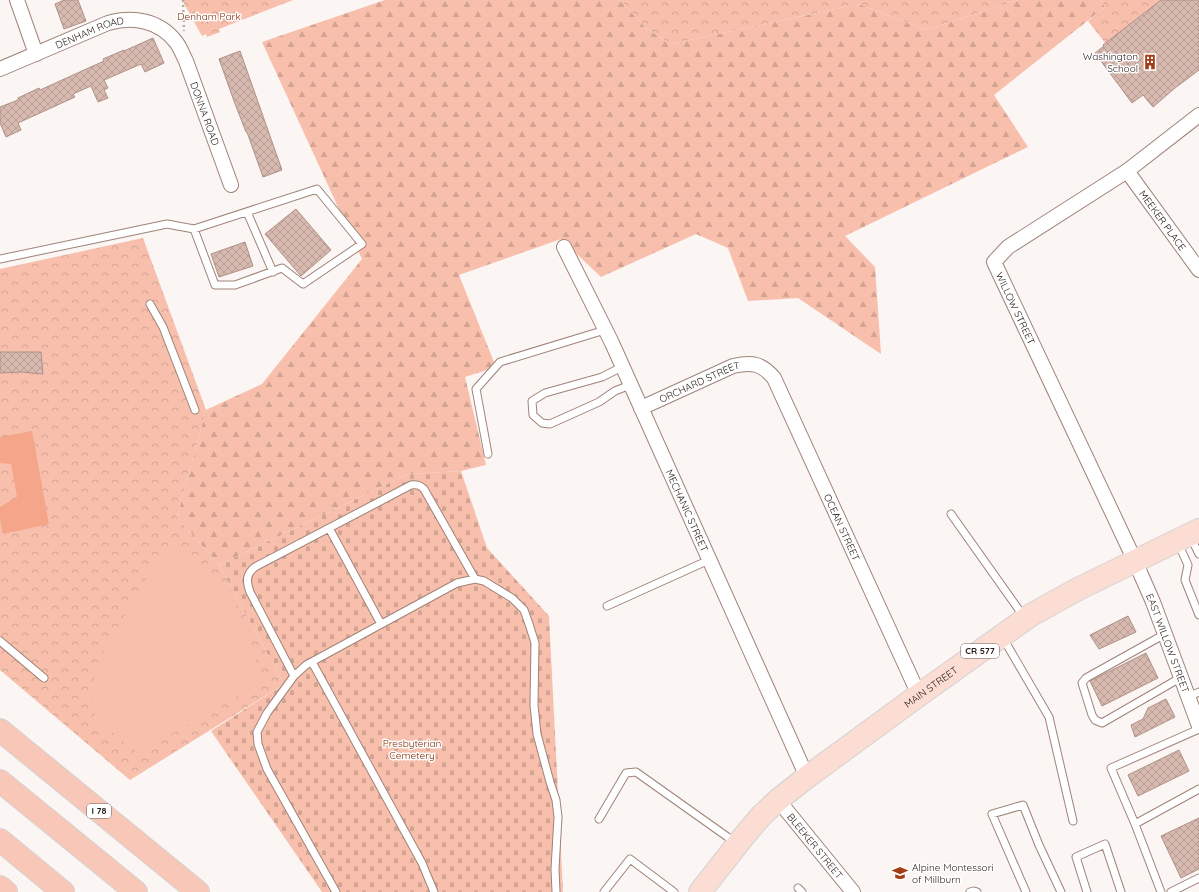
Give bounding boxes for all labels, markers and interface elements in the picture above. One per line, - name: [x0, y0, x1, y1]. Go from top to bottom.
- park label: Denham Park: [177, 10, 241, 23]
- street label: DENHAM ROAD: [53, 14, 125, 52]
- place label: Washington School: [1083, 50, 1138, 75]
- building icon: Washington School: [1141, 53, 1159, 71]
- street label: DONNA ROAD: [187, 80, 222, 147]
- street label: MEEKER PLACE: [1136, 188, 1189, 254]
- street label: WILLOW STREET: [993, 270, 1038, 347]
- street label: ORCHARD STREET: [657, 359, 741, 406]
- street label: MECHANIC STREET: [663, 467, 711, 554]
- street label: OCEAN STREET: [821, 492, 863, 563]
- street label: EAST WILLOW STREET: [1143, 591, 1192, 695]
- road number: CR 577: [961, 644, 999, 658]
- street label: MAIN STREET: [902, 663, 960, 711]
- park label: Presbyterian Cemetery: [383, 737, 441, 762]
- road number: I 78: [87, 804, 111, 818]
- street label: BLEEKER STREET: [784, 811, 845, 882]
- place label: Alpine Montessori of Millburn: [912, 861, 994, 886]
- school or university icon: Alpine Montessori of Millburn: [891, 864, 909, 882]

